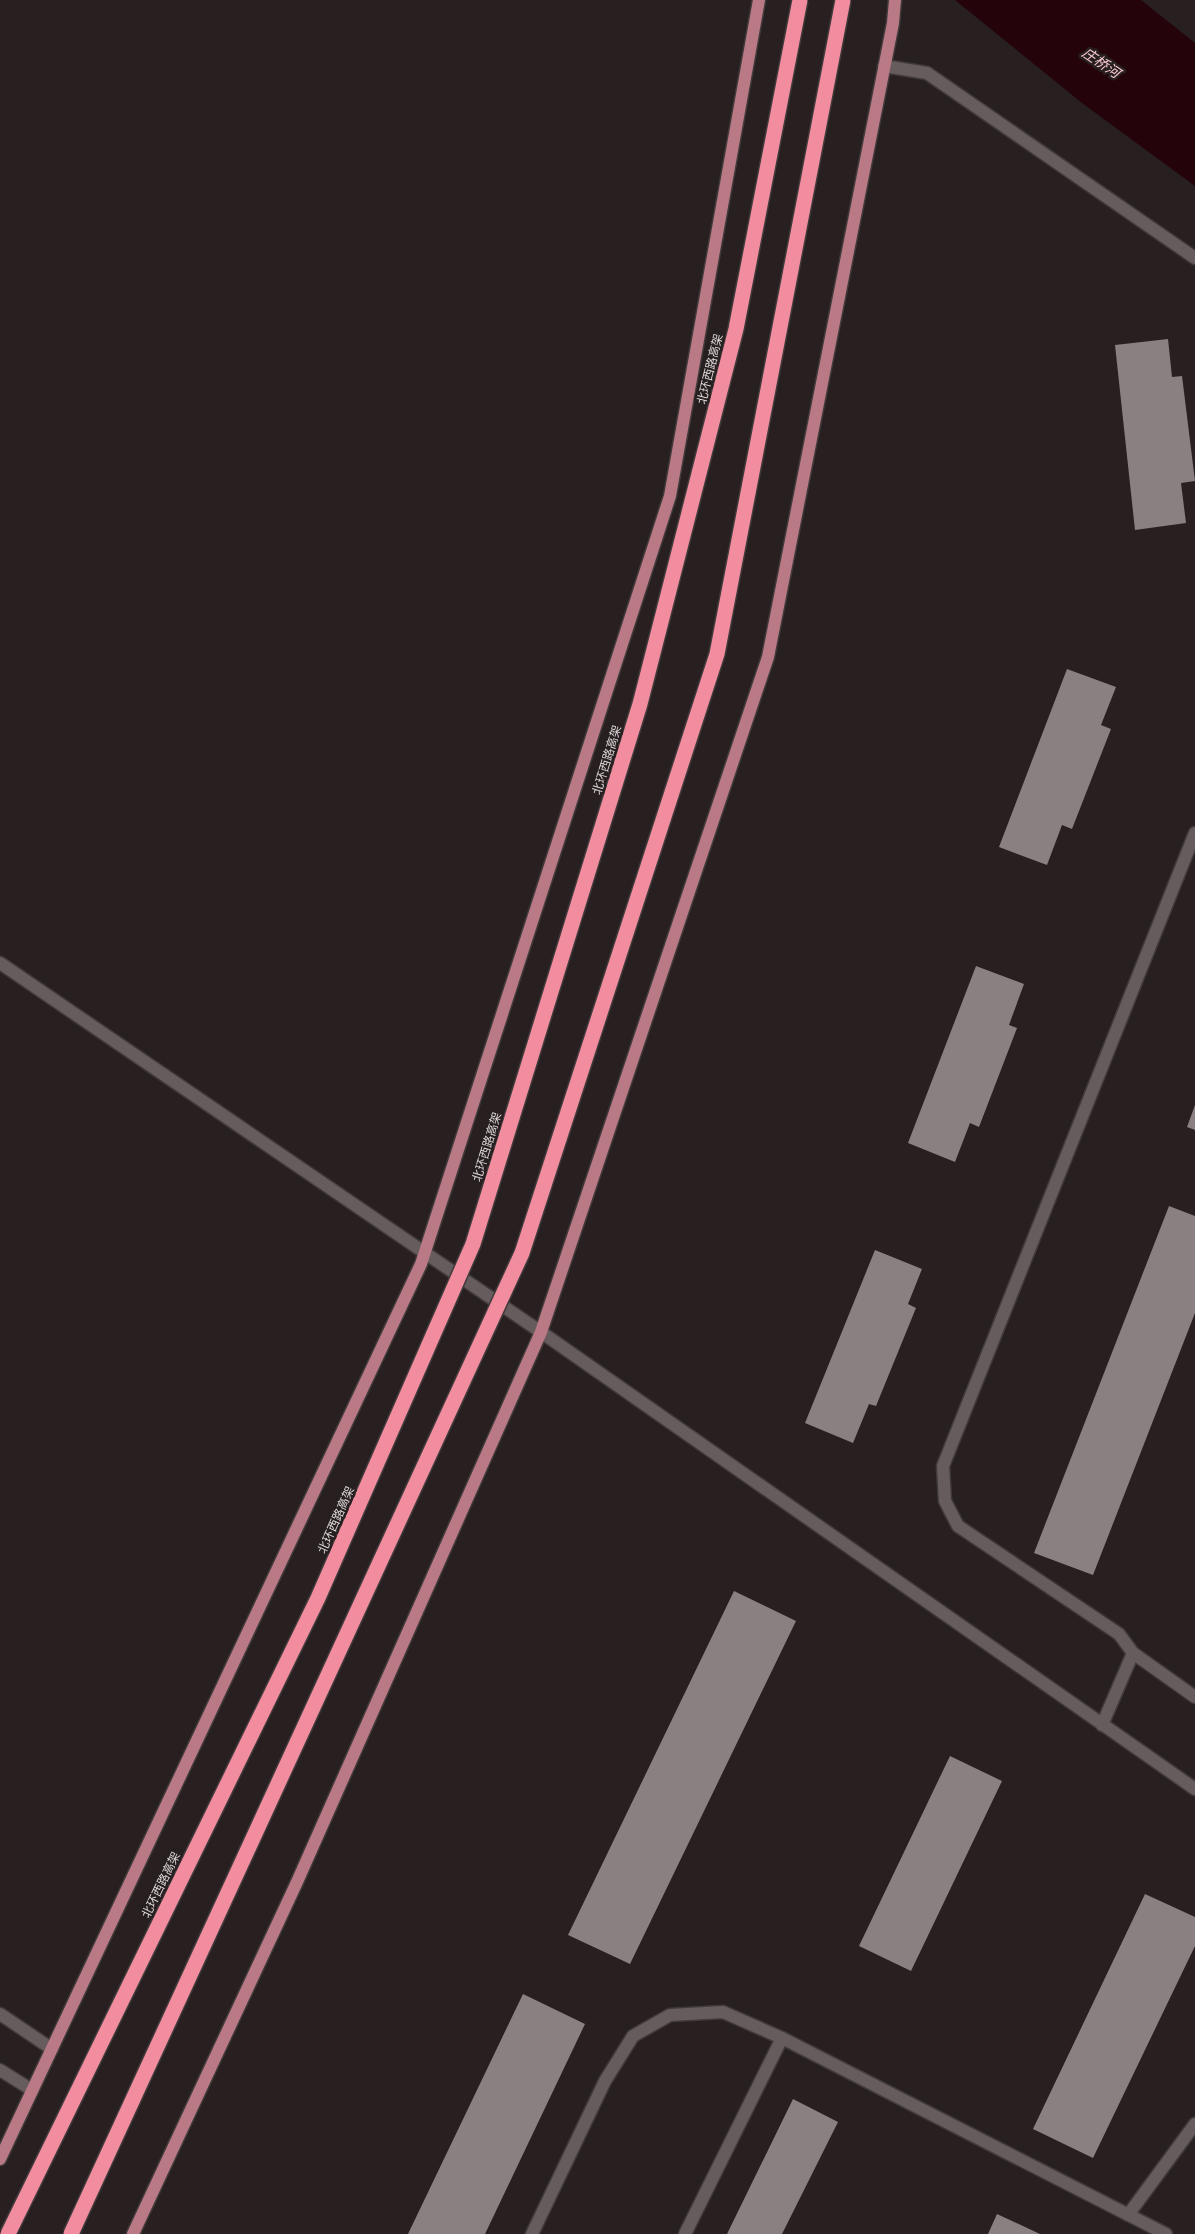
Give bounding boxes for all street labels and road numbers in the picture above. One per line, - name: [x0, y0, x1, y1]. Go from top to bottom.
- street label: 北环西路高架: [694, 332, 726, 406]
- street label: 北环西路高架: [590, 724, 624, 796]
- street label: 北环西路高架: [470, 1111, 504, 1183]
- street label: 北环西路高架: [315, 1484, 357, 1556]
- street label: 北环西路高架: [139, 1850, 183, 1920]

